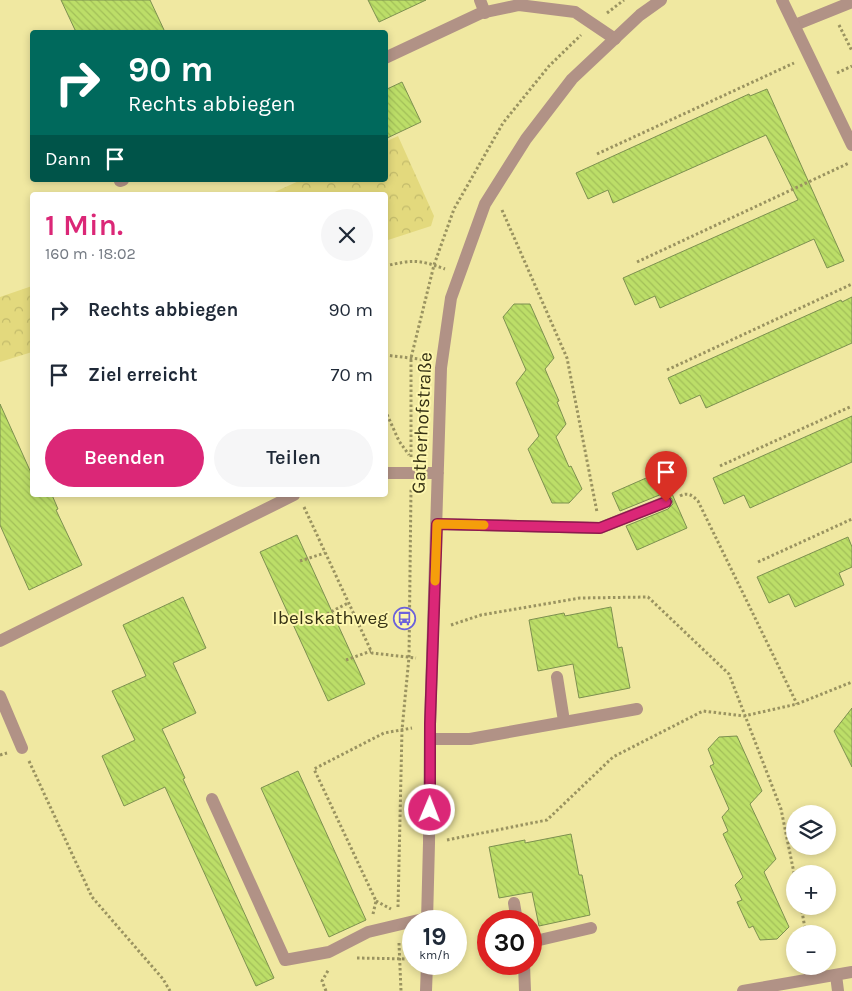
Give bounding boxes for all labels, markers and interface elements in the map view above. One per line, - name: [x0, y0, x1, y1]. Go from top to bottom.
- text: 90 m: [128, 49, 214, 90]
- icon: right: [45, 50, 110, 115]
- text: Rechts abbiegen: [128, 91, 296, 117]
- icon: arrive: [101, 145, 129, 173]
- text: Dann: [45, 148, 91, 170]
- text: 1 Min.: [45, 207, 123, 243]
- button: close: [321, 209, 373, 261]
- text: 160 m · 18:02: [45, 244, 136, 263]
- icon: right: [45, 296, 73, 324]
- text: Rechts abbiegen: [88, 299, 238, 321]
- text: 90 m: [328, 299, 373, 321]
- street label: Gatherhofstraße: [407, 352, 437, 494]
- icon: arrive: [45, 361, 73, 389]
- text: Ziel erreicht: [88, 364, 198, 386]
- text: 70 m: [331, 364, 373, 386]
- button: Beenden: [45, 429, 204, 487]
- button: Teilen: [214, 429, 373, 487]
- pin: [645, 451, 687, 502]
- icon: arrive: [652, 458, 680, 486]
- bus stop icon: Ibelskathweg: [392, 606, 416, 630]
- place label: Ibelskathweg: [272, 607, 388, 629]
- position arrow: [403, 783, 455, 835]
- map controls: [786, 805, 836, 975]
- button: layers: [786, 805, 836, 855]
- button: +: [786, 865, 836, 915]
- speed limit sign: 30: [477, 910, 542, 975]
- text: 19: [422, 922, 447, 951]
- button: −: [786, 925, 836, 975]
- text: km/h: [419, 948, 450, 962]

